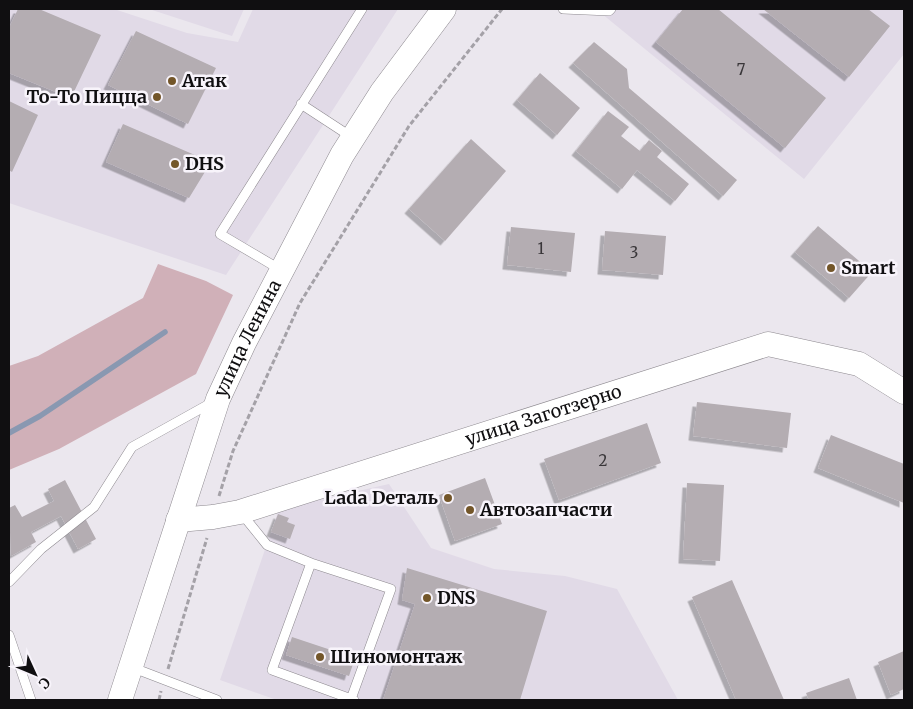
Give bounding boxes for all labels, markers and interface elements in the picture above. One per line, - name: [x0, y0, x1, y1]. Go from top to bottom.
- house number: 7: [737, 60, 746, 79]
- place label: Атак: [181, 69, 227, 92]
- marker: Атак: [166, 75, 178, 87]
- place label: То-То Пицца: [26, 85, 147, 108]
- marker: То-То Пицца: [151, 91, 163, 103]
- place label: DHS: [185, 152, 224, 175]
- marker: DHS: [169, 158, 181, 170]
- house number: 1: [538, 239, 545, 258]
- house number: 3: [630, 243, 638, 262]
- place label: Smart: [841, 256, 896, 279]
- marker: Smart: [825, 262, 837, 274]
- street label: улица Ленина: [209, 275, 286, 401]
- street label: улица Заготзерно: [462, 379, 624, 451]
- house number: 2: [599, 451, 608, 470]
- place label: Lada Dеталь: [324, 486, 439, 509]
- marker: Lada Dеталь: [442, 492, 454, 504]
- place label: Автозапчасти: [479, 498, 613, 521]
- marker: Автозапчасти: [464, 504, 476, 516]
- place label: DNS: [437, 586, 475, 609]
- marker: DNS: [421, 592, 433, 604]
- place label: Шиномонтаж: [330, 645, 462, 668]
- north arrow: [10, 649, 60, 699]
- marker: Шиномонтаж: [314, 651, 326, 663]
- text: С: [35, 673, 54, 693]

